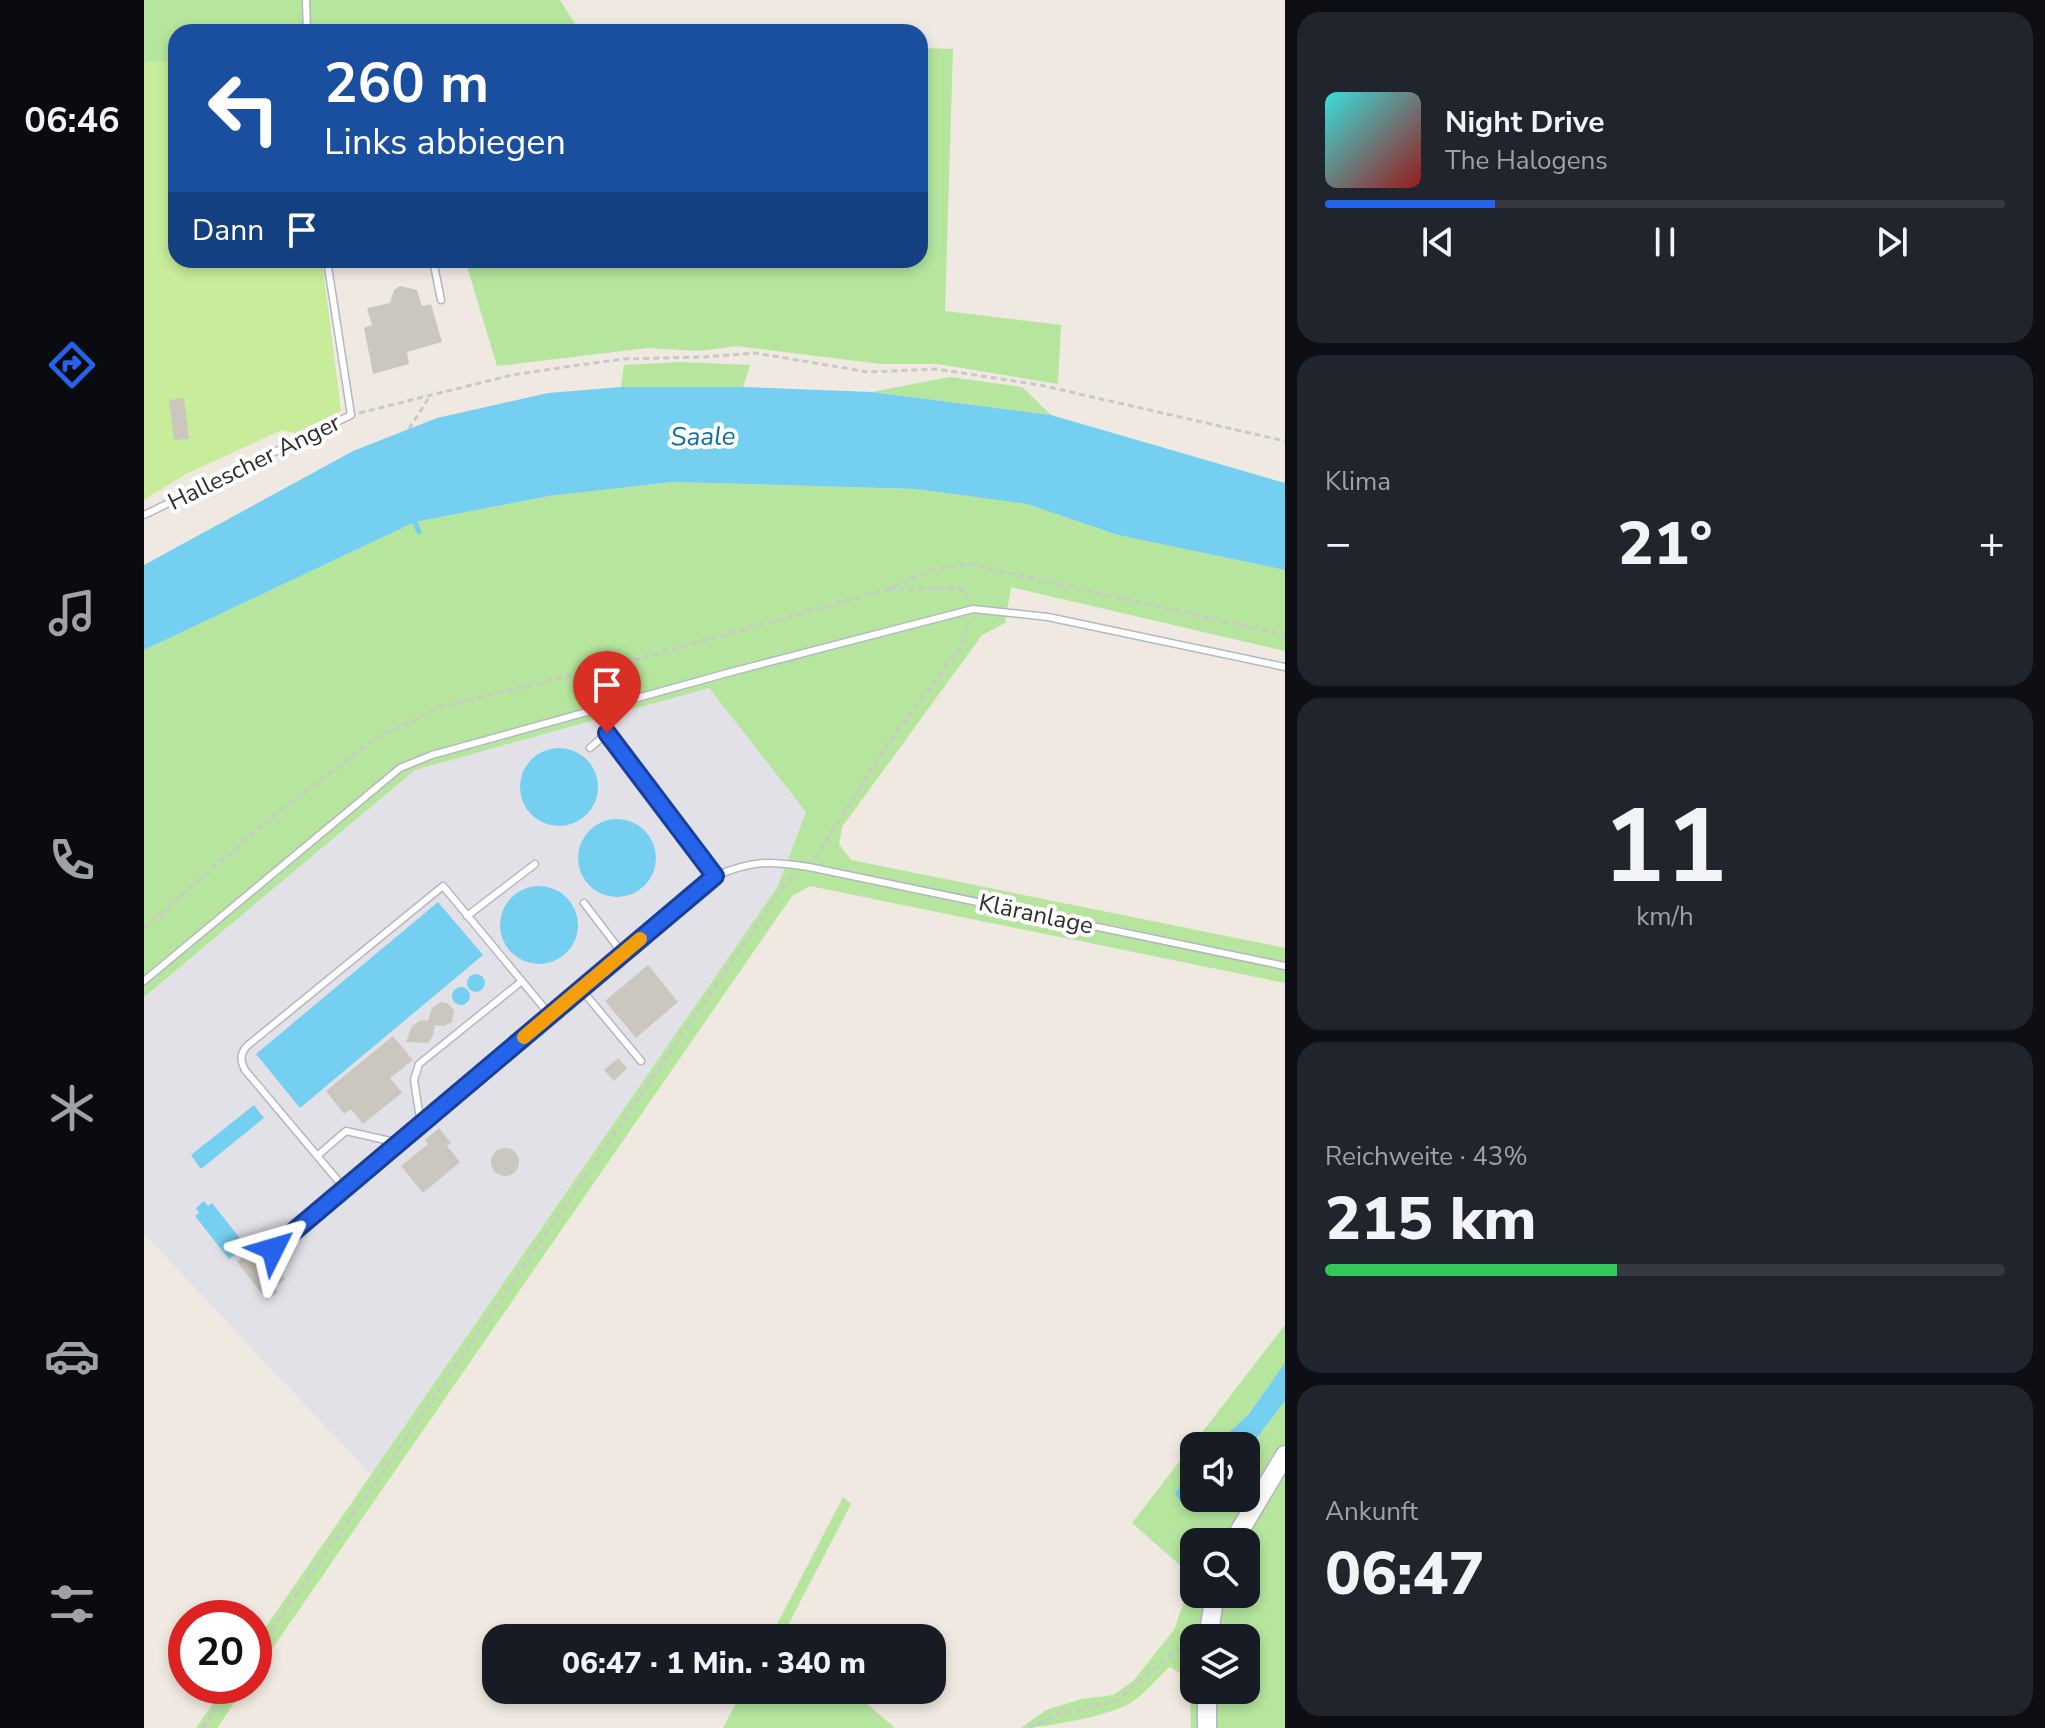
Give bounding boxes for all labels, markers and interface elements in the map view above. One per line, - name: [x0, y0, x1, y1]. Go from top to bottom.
- text: 260 m: [324, 45, 489, 122]
- icon: left: [192, 56, 296, 160]
- text: 06:46: [24, 96, 120, 145]
- text: Night Drive: [1445, 102, 1604, 143]
- text: Links abbiegen: [324, 118, 566, 167]
- text: The Halogens: [1445, 143, 1608, 178]
- icon: arrive: [280, 208, 324, 252]
- text: Dann: [192, 210, 264, 251]
- icon: previous: [1416, 220, 1460, 264]
- icon: pause: [1643, 220, 1687, 264]
- icon: next: [1870, 220, 1914, 264]
- icon: directions: [44, 337, 100, 393]
- street label: Hallescher Anger: [162, 406, 346, 518]
- water label: Saale: [670, 418, 736, 455]
- text: Klima: [1325, 464, 1391, 499]
- text: 21°: [1617, 503, 1713, 585]
- text: −: [1325, 514, 1351, 574]
- text: +: [1979, 514, 2005, 574]
- icon: music: [44, 585, 100, 641]
- pin: [573, 651, 641, 733]
- icon: arrive: [585, 663, 629, 707]
- text: 11: [1603, 776, 1727, 918]
- icon: phone: [44, 832, 100, 888]
- street label: Kläranlage: [976, 886, 1096, 942]
- text: km/h: [1636, 899, 1694, 934]
- icon: climate: [44, 1080, 100, 1136]
- text: Reichweite · 43%: [1325, 1139, 1528, 1174]
- text: 215 km: [1325, 1178, 1537, 1260]
- position arrow: [231, 1207, 315, 1291]
- icon: car: [44, 1328, 100, 1384]
- map controls: [1180, 1432, 1260, 1704]
- button: sound: [1180, 1432, 1260, 1512]
- text: Ankunft: [1325, 1494, 1418, 1529]
- button: search: [1180, 1528, 1260, 1608]
- text: 06:47: [1325, 1533, 1485, 1615]
- icon: filters: [44, 1576, 100, 1632]
- speed limit sign: 20: [168, 1600, 272, 1704]
- button: layers: [1180, 1624, 1260, 1704]
- text: 06:47 · 1 Min. · 340 m: [562, 1643, 866, 1684]

